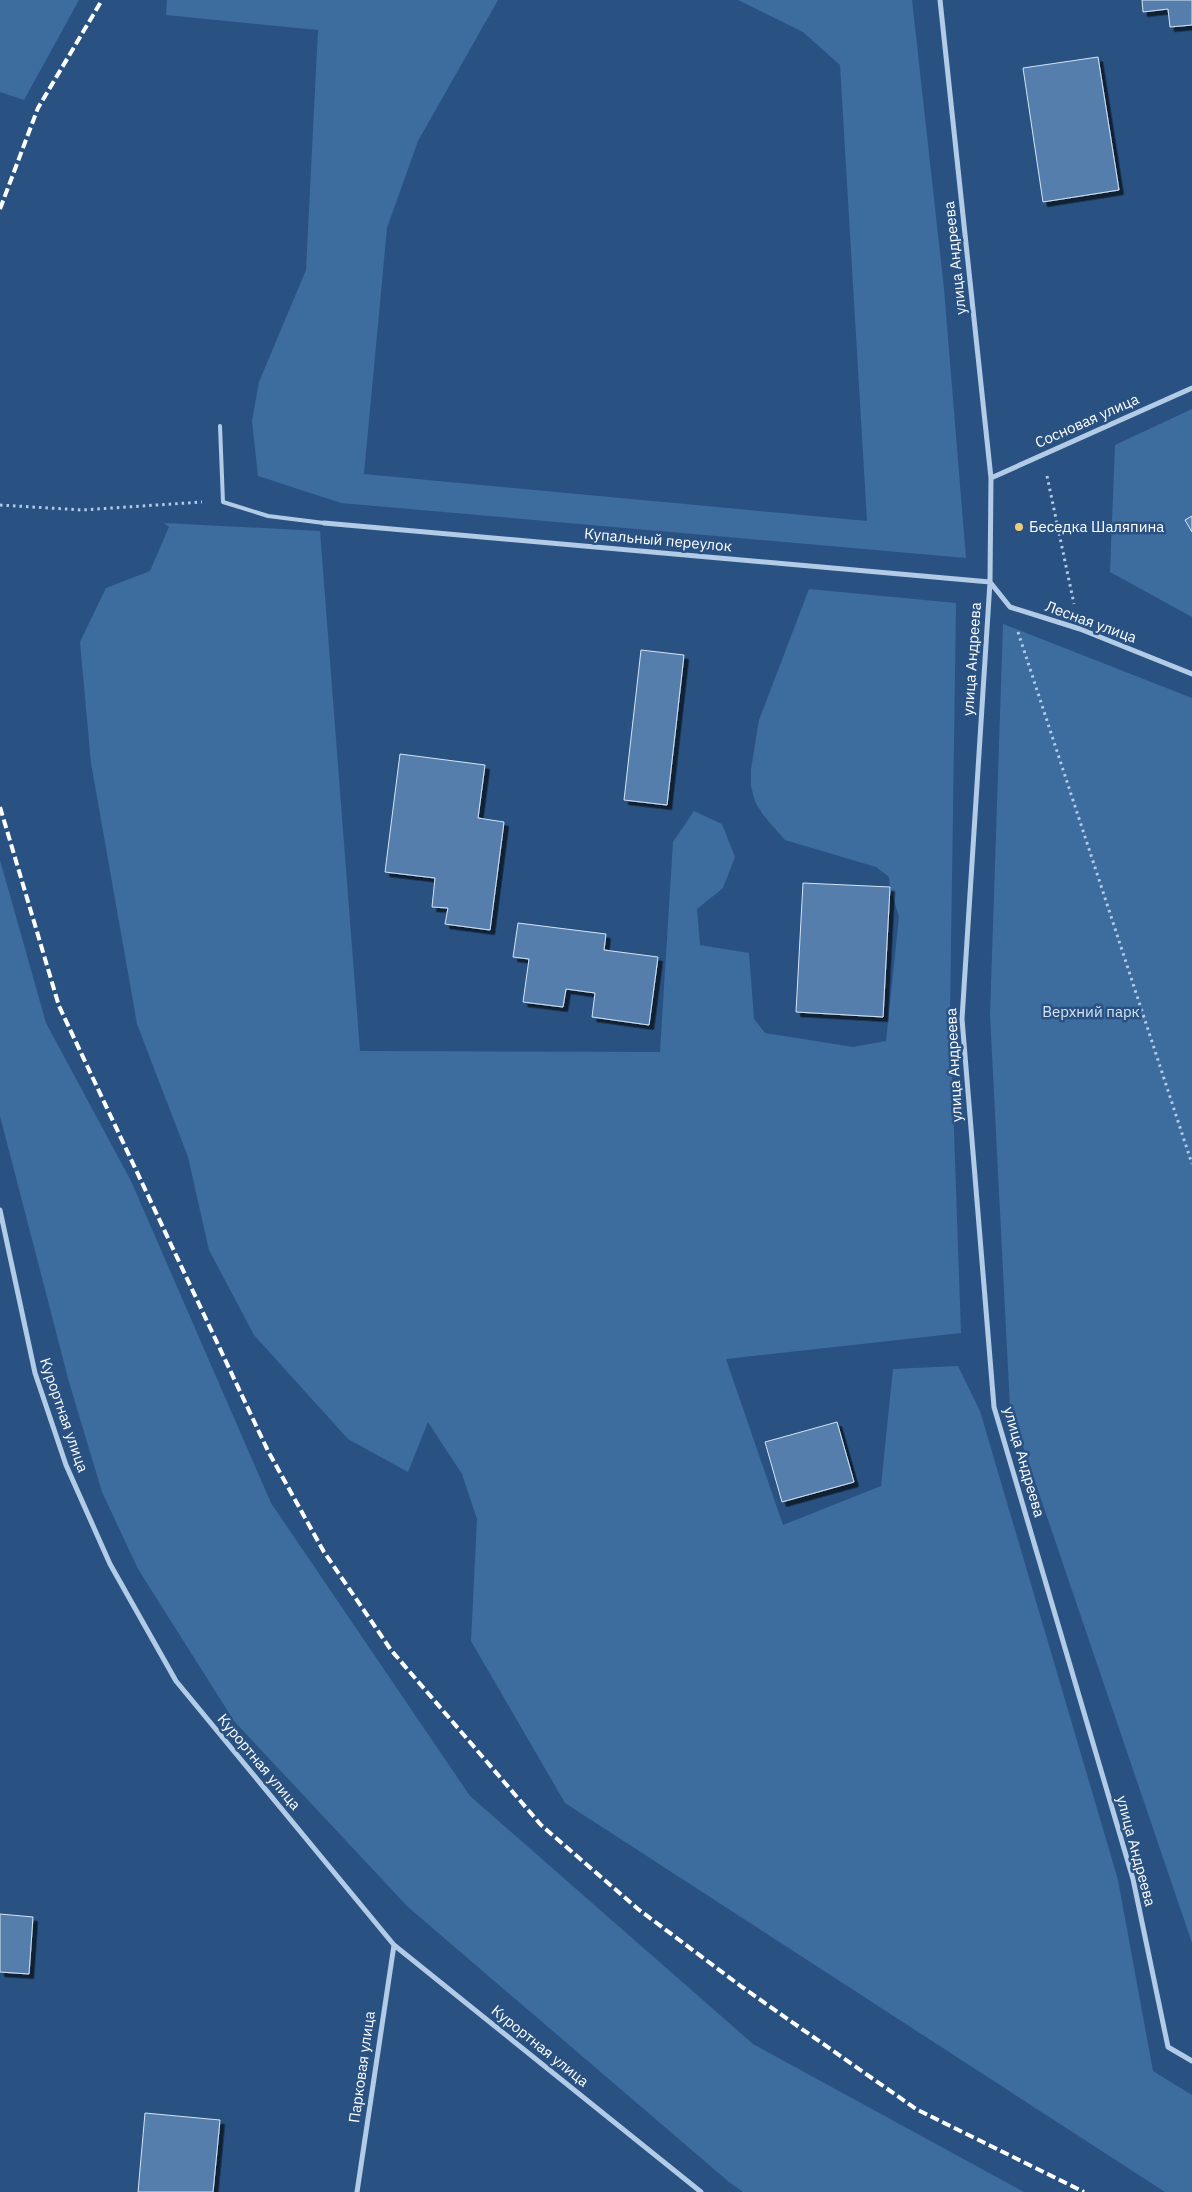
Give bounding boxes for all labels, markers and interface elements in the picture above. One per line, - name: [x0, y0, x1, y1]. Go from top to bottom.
- street label: улица Андреева: [939, 200, 970, 316]
- street label: Сосновая улица: [1032, 389, 1142, 452]
- place label: Беседка Шаляпина: [1029, 517, 1164, 536]
- marker: Беседка Шаляпина: [1013, 521, 1025, 533]
- street label: Купальный переулок: [583, 524, 733, 555]
- street label: Лесная улица: [1043, 596, 1140, 647]
- street label: улица Андреева: [958, 601, 985, 716]
- park label: Верхний парк: [1042, 1002, 1140, 1021]
- street label: улица Андреева: [941, 1008, 966, 1122]
- street label: Курортная улица: [36, 1355, 93, 1475]
- street label: улица Андреева: [1000, 1404, 1049, 1519]
- street label: Курортная улица: [214, 1710, 305, 1814]
- street label: улица Андреева: [1113, 1793, 1160, 1908]
- street label: Курортная улица: [488, 2001, 593, 2091]
- street label: Парковая улица: [344, 2010, 379, 2124]

